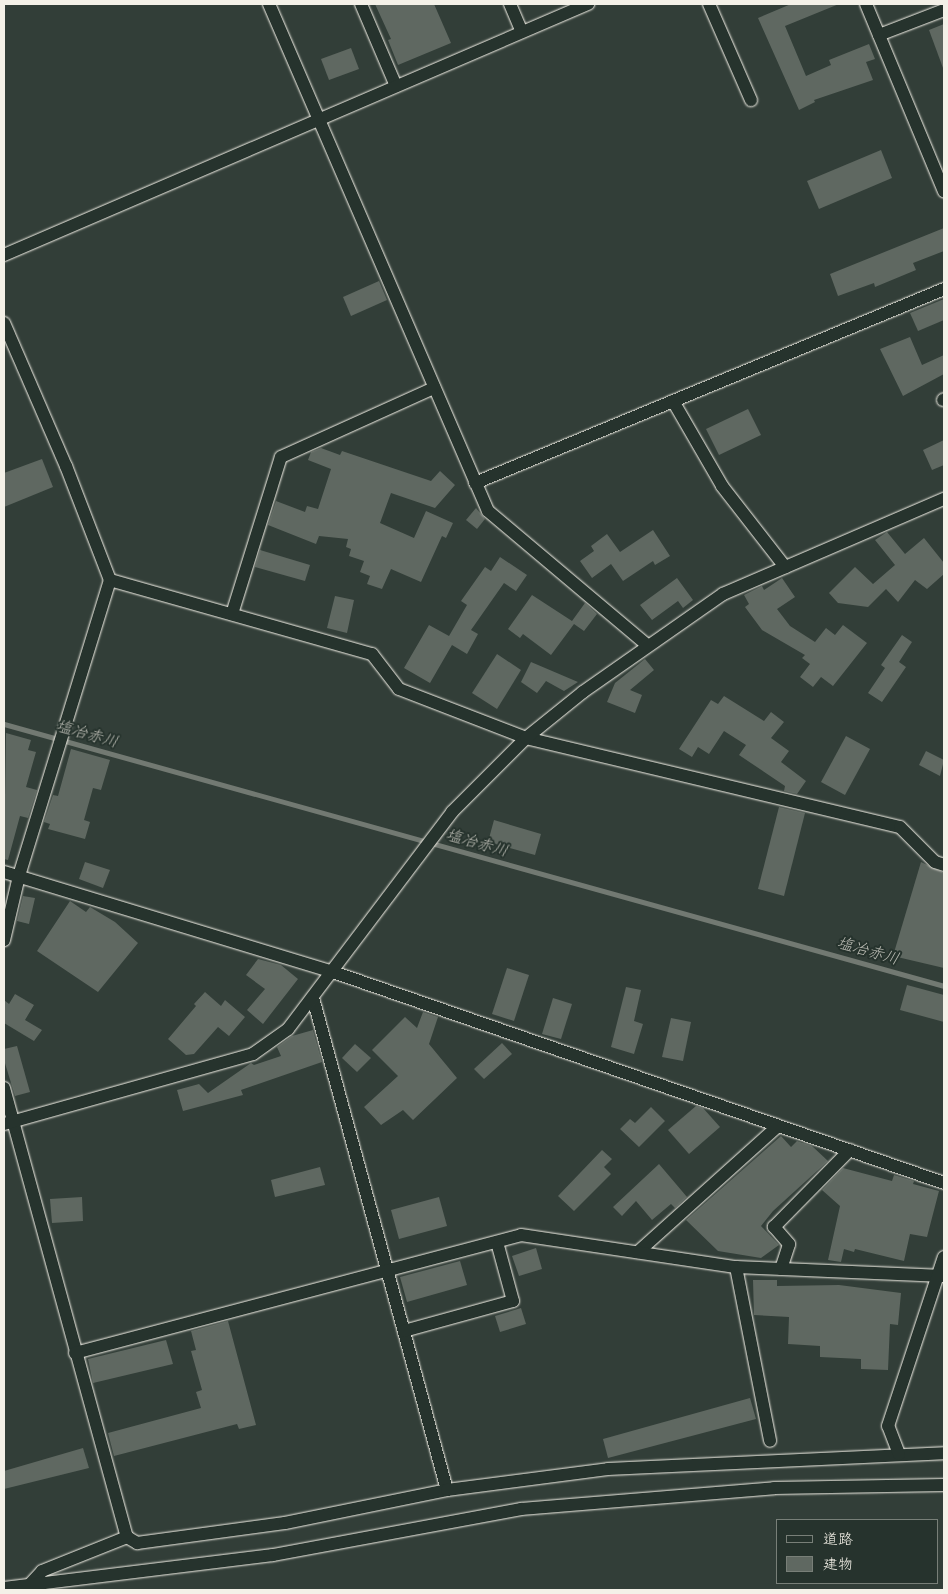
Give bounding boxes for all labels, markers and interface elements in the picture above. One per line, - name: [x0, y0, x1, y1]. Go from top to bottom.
- water label: 塩冶赤川: [54, 716, 120, 752]
- water label: 塩冶赤川: [444, 825, 510, 861]
- water label: 塩冶赤川: [835, 933, 901, 969]
- legend: [776, 1519, 938, 1584]
- text: 道路: [823, 1526, 853, 1552]
- text: 建物: [823, 1551, 853, 1577]

